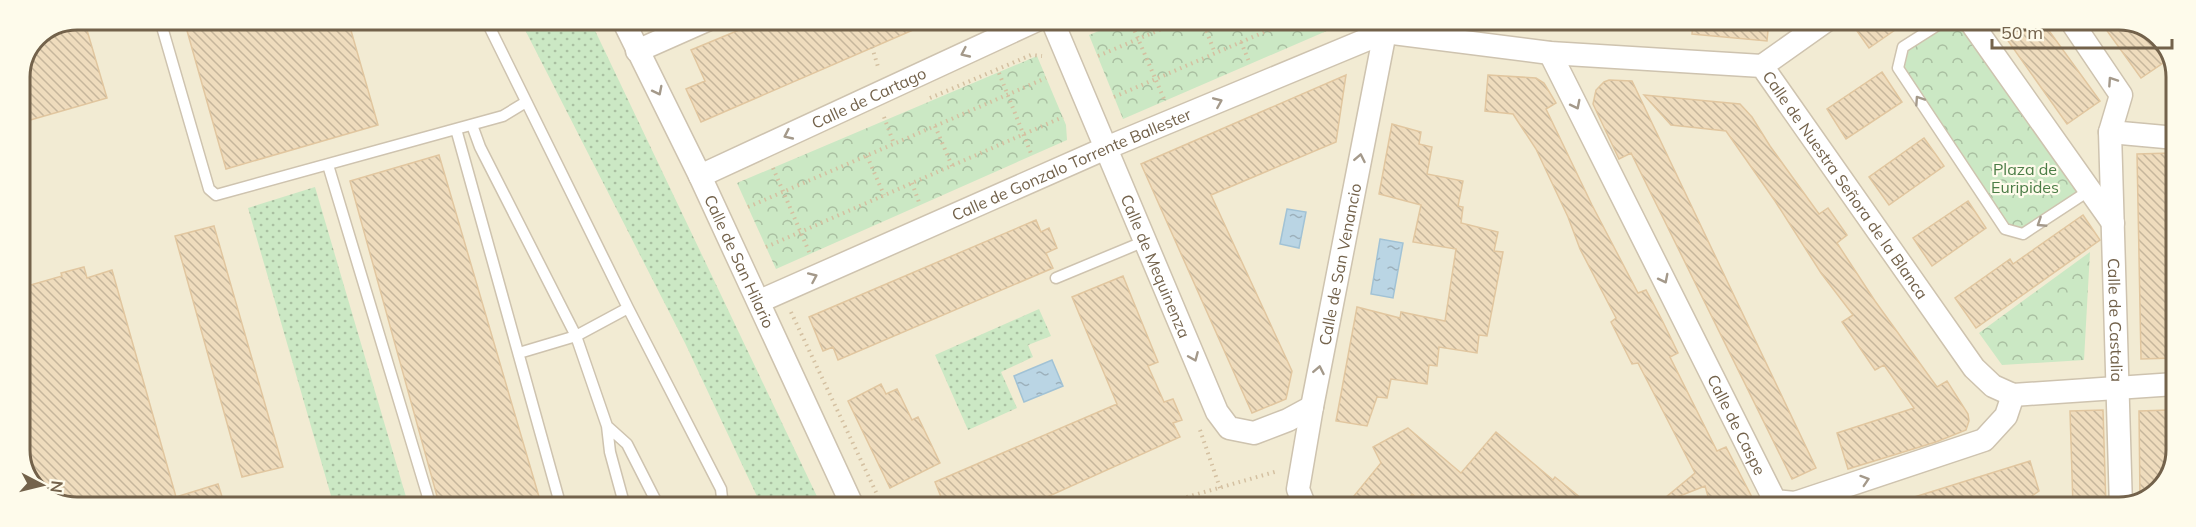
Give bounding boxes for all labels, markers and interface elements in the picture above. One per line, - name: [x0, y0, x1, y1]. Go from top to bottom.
- scale bar: [1992, 12, 2172, 50]
- text: 50 m: [2001, 21, 2043, 44]
- one-way arrow: [960, 46, 971, 58]
- street label: Calle de Cartago: [808, 63, 929, 133]
- street label: Calle de Nuestra Señora de la Blanca: [1758, 67, 1932, 303]
- one-way arrow: [2108, 77, 2119, 88]
- one-way arrow: [650, 85, 662, 96]
- one-way arrow: [1915, 96, 1926, 107]
- one-way arrow: [1211, 97, 1222, 109]
- one-way arrow: [1569, 98, 1580, 109]
- street label: Calle de Gonzalo Torrente Ballester: [948, 104, 1194, 225]
- one-way arrow: [783, 128, 794, 140]
- one-way arrow: [1353, 153, 1366, 163]
- park label: Plaza de Euripides: [1991, 159, 2059, 197]
- street label: Calle de San Venancio: [1314, 181, 1365, 347]
- street label: Calle de San Hilario: [700, 191, 779, 331]
- street label: Calle de Mequinenza: [1117, 191, 1195, 341]
- one-way arrow: [2037, 215, 2047, 227]
- street label: Calle de Castalia: [2104, 258, 2127, 382]
- one-way arrow: [807, 272, 818, 284]
- one-way arrow: [1656, 273, 1668, 284]
- one-way arrow: [1187, 351, 1199, 362]
- one-way arrow: [1312, 365, 1325, 375]
- street label: Calle de Caspe: [1703, 371, 1770, 478]
- north arrow: [12, 455, 72, 515]
- one-way arrow: [1859, 474, 1870, 487]
- text: N: [46, 480, 68, 494]

